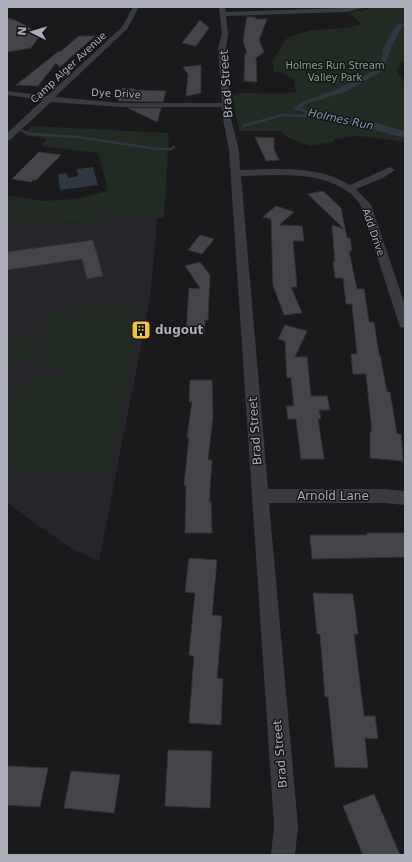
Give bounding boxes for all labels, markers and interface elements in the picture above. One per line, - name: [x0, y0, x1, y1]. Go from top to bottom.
- north arrow: [12, 12, 52, 52]
- text: N: [16, 26, 29, 36]
- street label: Camp Alger Avenue: [28, 30, 108, 105]
- street label: Brad Street: [217, 49, 235, 119]
- park label: Holmes Run Stream Valley Park: [285, 60, 385, 83]
- street label: Dye Drive: [91, 87, 141, 100]
- water label: Holmes Run: [307, 106, 375, 133]
- street label: Add Drive: [360, 207, 387, 257]
- building icon: dugout: [130, 319, 152, 341]
- place label: dugout: [155, 323, 204, 337]
- street label: Brad Street: [246, 396, 264, 466]
- street label: Arnold Lane: [297, 489, 369, 503]
- street label: Brad Street: [270, 719, 290, 789]

